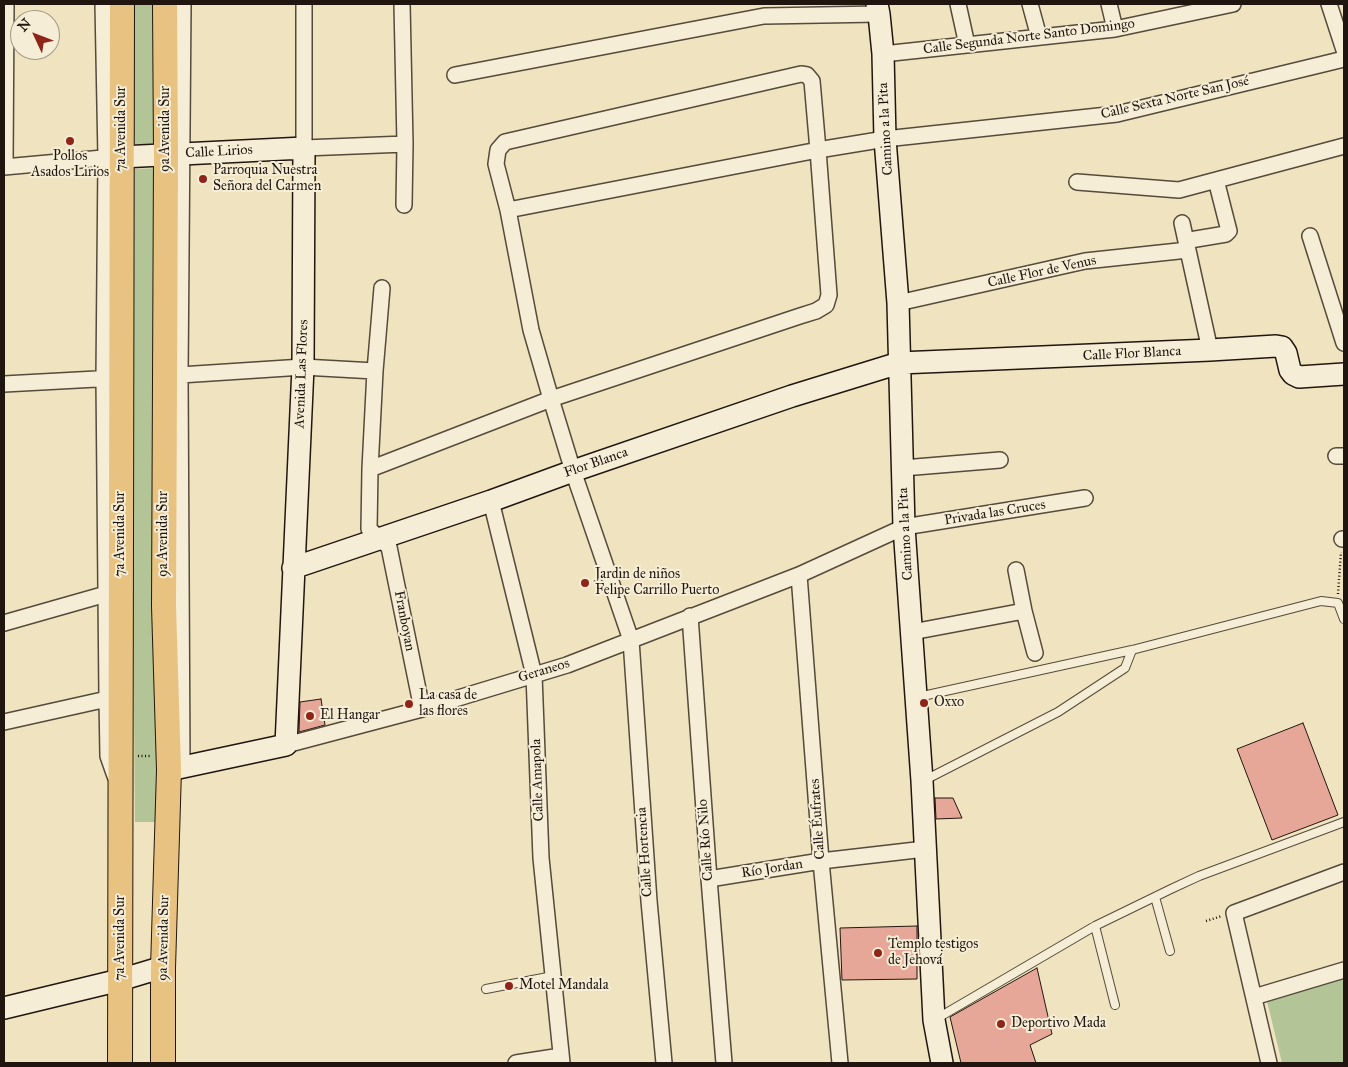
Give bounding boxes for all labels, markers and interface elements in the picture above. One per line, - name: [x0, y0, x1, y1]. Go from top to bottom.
- north arrow: [10, 10, 60, 60]
- text: N: [14, 15, 35, 35]
- street label: Calle Segunda Norte Santo Domingo: [922, 16, 1136, 58]
- street label: Calle Sexta Norte San José: [1099, 73, 1251, 123]
- street label: Camino a la Pita: [875, 82, 897, 176]
- street label: 7a Avenida Sur: [114, 86, 130, 172]
- street label: 9a Avenida Sur: [158, 86, 174, 172]
- marker: Pollos Asados Lirios: [64, 135, 76, 147]
- street label: Calle Lirios: [185, 142, 253, 162]
- place label: Pollos Asados Lirios: [31, 149, 109, 182]
- place label: Parroquia Nuestra Señora del Carmen: [213, 163, 321, 196]
- marker: Parroquia Nuestra Señora del Carmen: [197, 173, 209, 185]
- street label: Calle Flor de Venus: [986, 252, 1098, 292]
- street label: Avenida Las Flores: [292, 319, 312, 429]
- street label: Calle Flor Blanca: [1082, 343, 1182, 365]
- street label: Flor Blanca: [562, 444, 630, 482]
- street label: Camino a la Pita: [895, 487, 917, 581]
- street label: 7a Avenida Sur: [113, 491, 129, 577]
- street label: 9a Avenida Sur: [156, 491, 172, 577]
- street label: Privada las Cruces: [943, 497, 1047, 529]
- place label: Jardin de niños Felipe Carrillo Puerto: [595, 567, 719, 600]
- marker: Jardin de niños Felipe Carrillo Puerto: [579, 577, 591, 589]
- street label: Franboyan: [390, 589, 418, 653]
- street label: Geraneos: [516, 655, 572, 687]
- place label: La casa de las flores: [419, 688, 477, 720]
- place label: Oxxo: [934, 695, 964, 711]
- marker: Oxxo: [918, 697, 930, 709]
- marker: La casa de las flores: [403, 698, 415, 710]
- place label: El Hangar: [320, 708, 380, 724]
- marker: El Hangar: [304, 710, 316, 722]
- street label: Calle Amapola: [528, 738, 548, 822]
- street label: Calle Éufrates: [807, 778, 829, 860]
- street label: Calle Río Nilo: [695, 798, 717, 882]
- street label: Calle Hortencia: [633, 806, 657, 898]
- street label: Río Jordan: [740, 856, 804, 882]
- street label: 7a Avenida Sur: [113, 895, 129, 981]
- street label: 9a Avenida Sur: [155, 895, 173, 981]
- place label: Templo testigos de Jehová: [888, 937, 978, 970]
- marker: Templo testigos de Jehová: [872, 947, 884, 959]
- place label: Motel Mandala: [519, 978, 609, 994]
- marker: Motel Mandala: [503, 980, 515, 992]
- place label: Deportivo Mada: [1011, 1016, 1106, 1032]
- marker: Deportivo Mada: [995, 1018, 1007, 1030]

